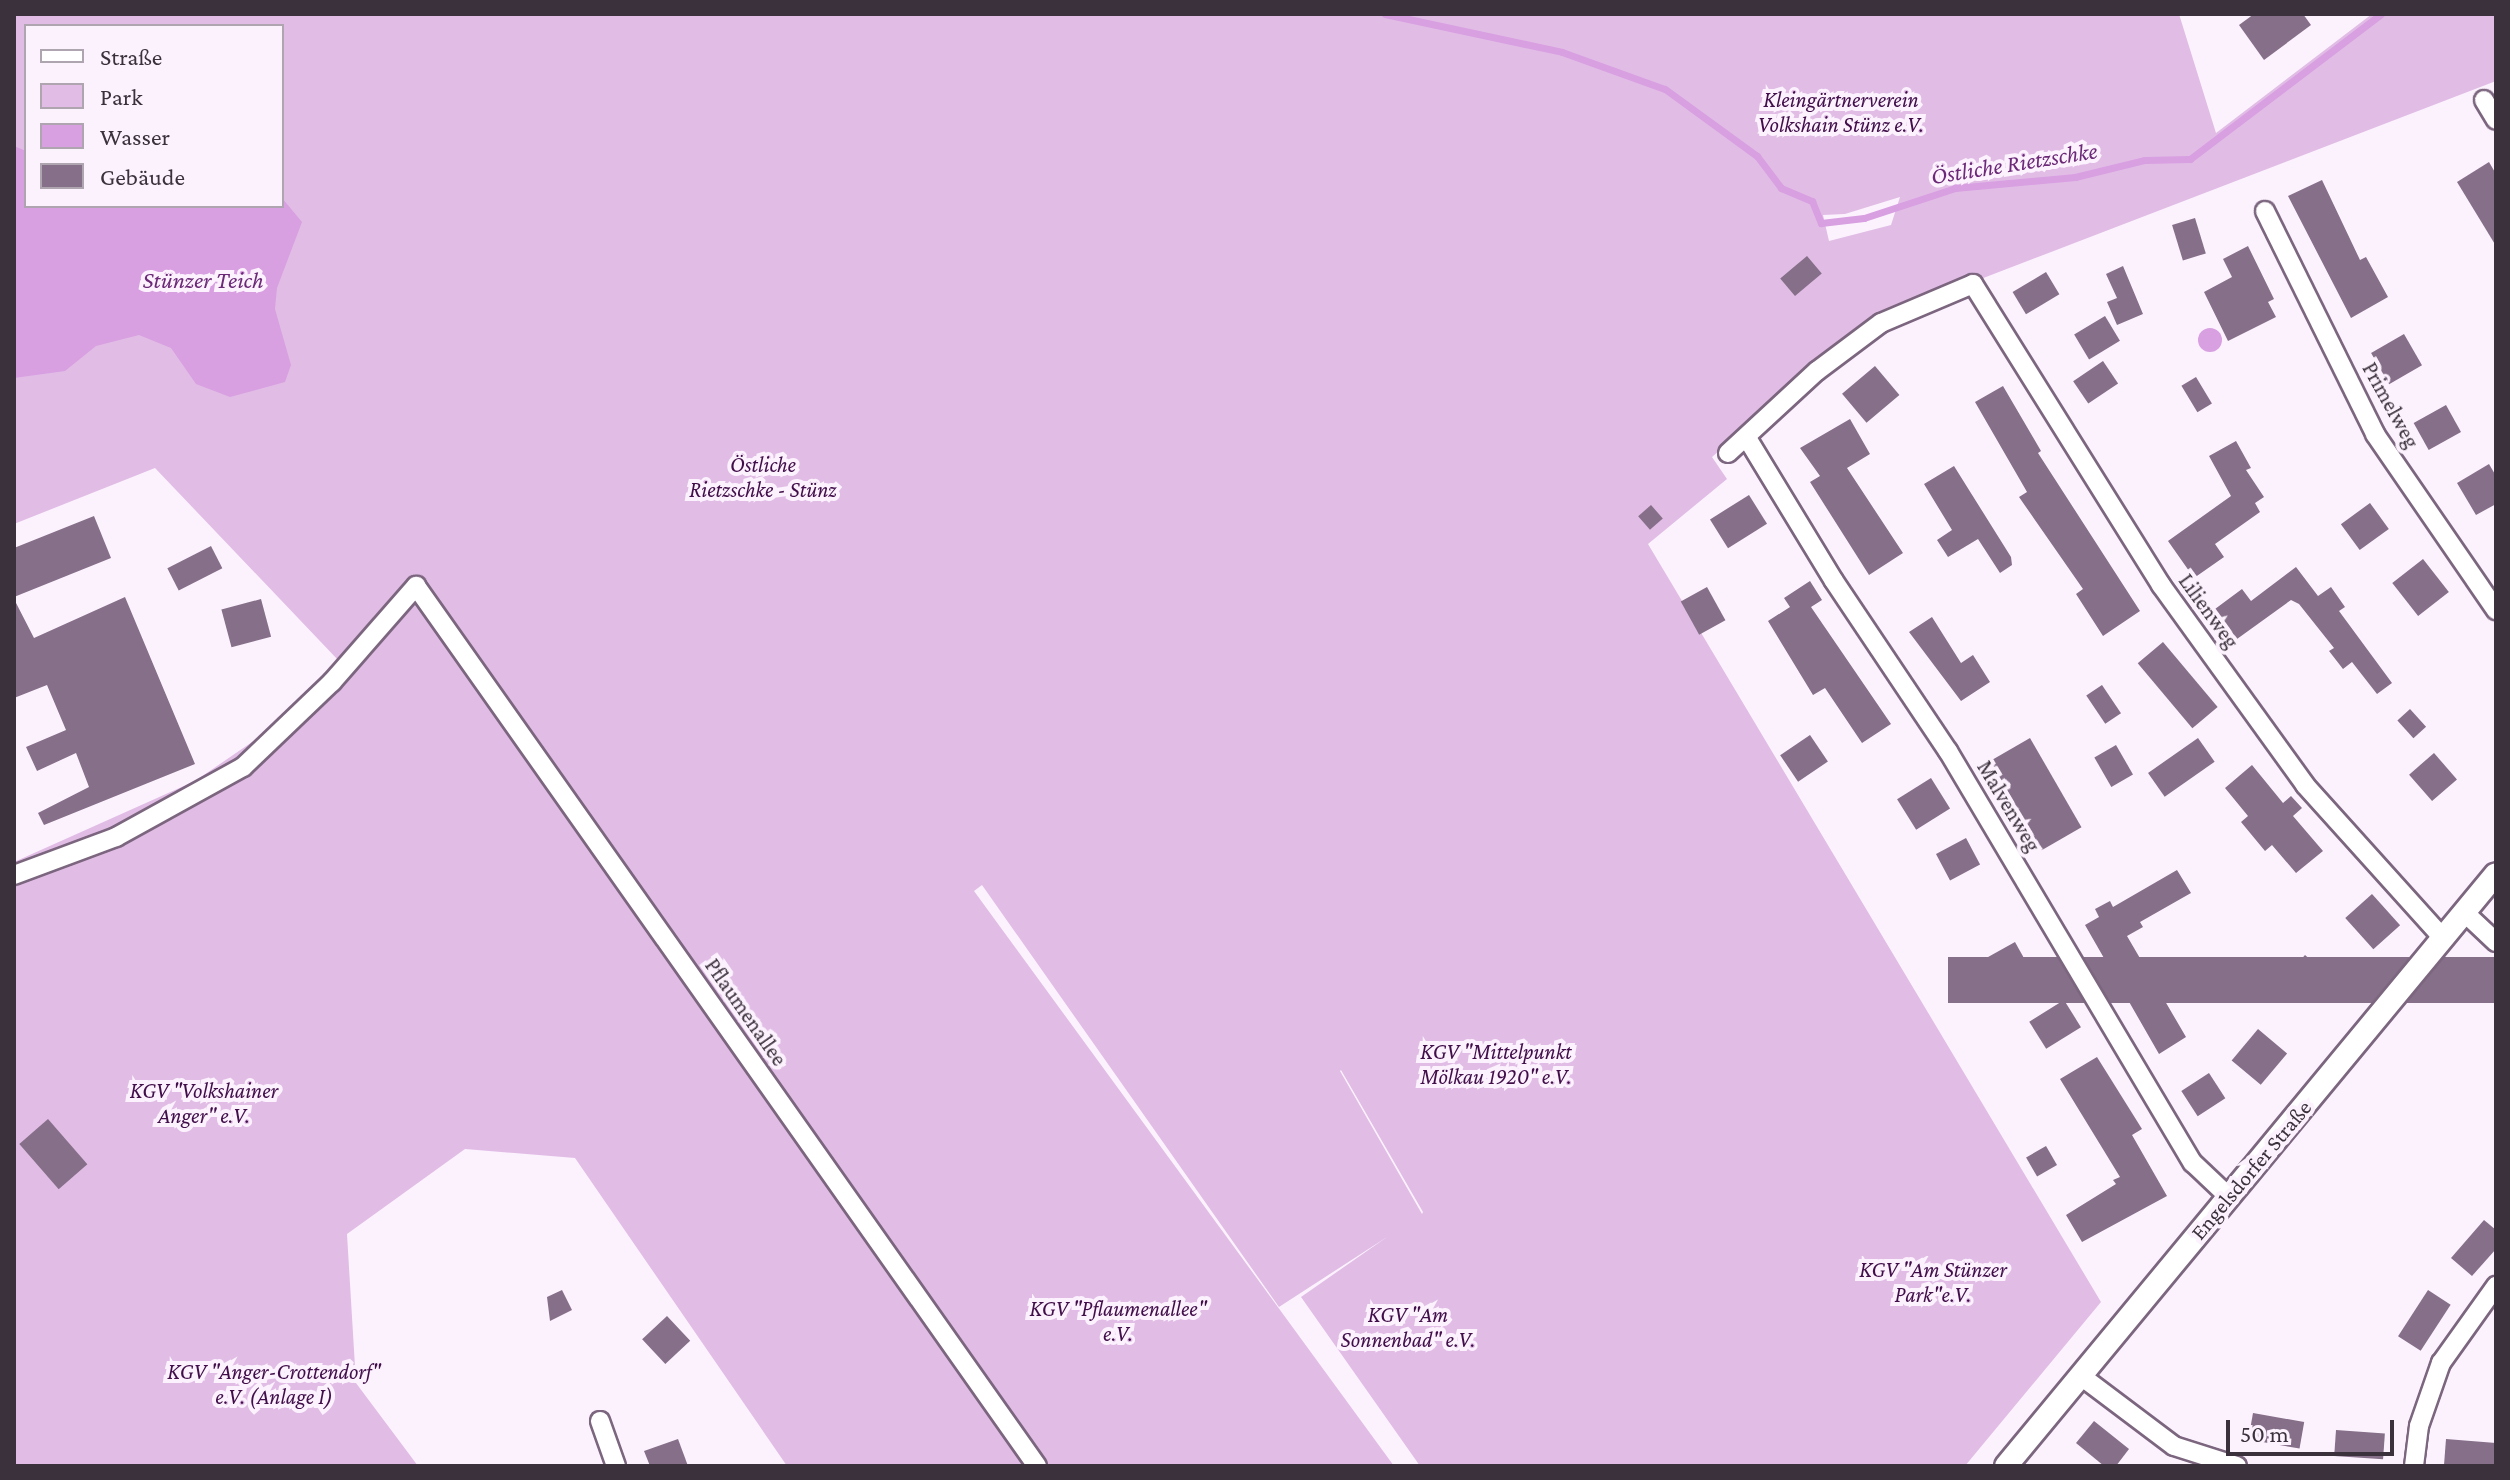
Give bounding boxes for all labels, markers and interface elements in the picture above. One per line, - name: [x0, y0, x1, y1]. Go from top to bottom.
- legend: [24, 24, 284, 208]
- text: Straße: [100, 43, 162, 70]
- text: Park: [100, 83, 143, 110]
- park label: Kleingärtnerverein Volkshain Stünz e.V.: [1758, 86, 1924, 138]
- text: Wasser: [100, 123, 170, 150]
- water label: Östliche Rietzschke: [1929, 136, 2099, 190]
- text: Gebäude: [100, 163, 185, 190]
- water label: Stünzer Teich: [142, 266, 264, 294]
- street label: Primelweg: [2357, 357, 2425, 453]
- park label: Östliche Rietzschke - Stünz: [689, 451, 837, 502]
- street label: Lilienweg: [2173, 568, 2245, 654]
- street label: Malvenweg: [1971, 756, 2047, 856]
- street label: Pflaumenallee: [699, 953, 793, 1071]
- park label: KGV "Mittelpunkt Mölkau 1920" e.V.: [1420, 1038, 1572, 1090]
- park label: KGV "Volkshainer Anger" e.V.: [130, 1077, 278, 1128]
- street label: Engelsdorfer Straße: [2185, 1095, 2317, 1245]
- park label: KGV "Am Stünzer Park"e.V.: [1859, 1256, 2007, 1308]
- park label: KGV "Pflaumenallee" e.V.: [1029, 1295, 1207, 1346]
- park label: KGV "Am Sonnenbad" e.V.: [1341, 1301, 1475, 1352]
- park label: KGV "Anger-Crottendorf" e.V. (Anlage I): [167, 1358, 381, 1410]
- scale bar: [2230, 1404, 2398, 1454]
- text: 50 m: [2240, 1420, 2289, 1447]

